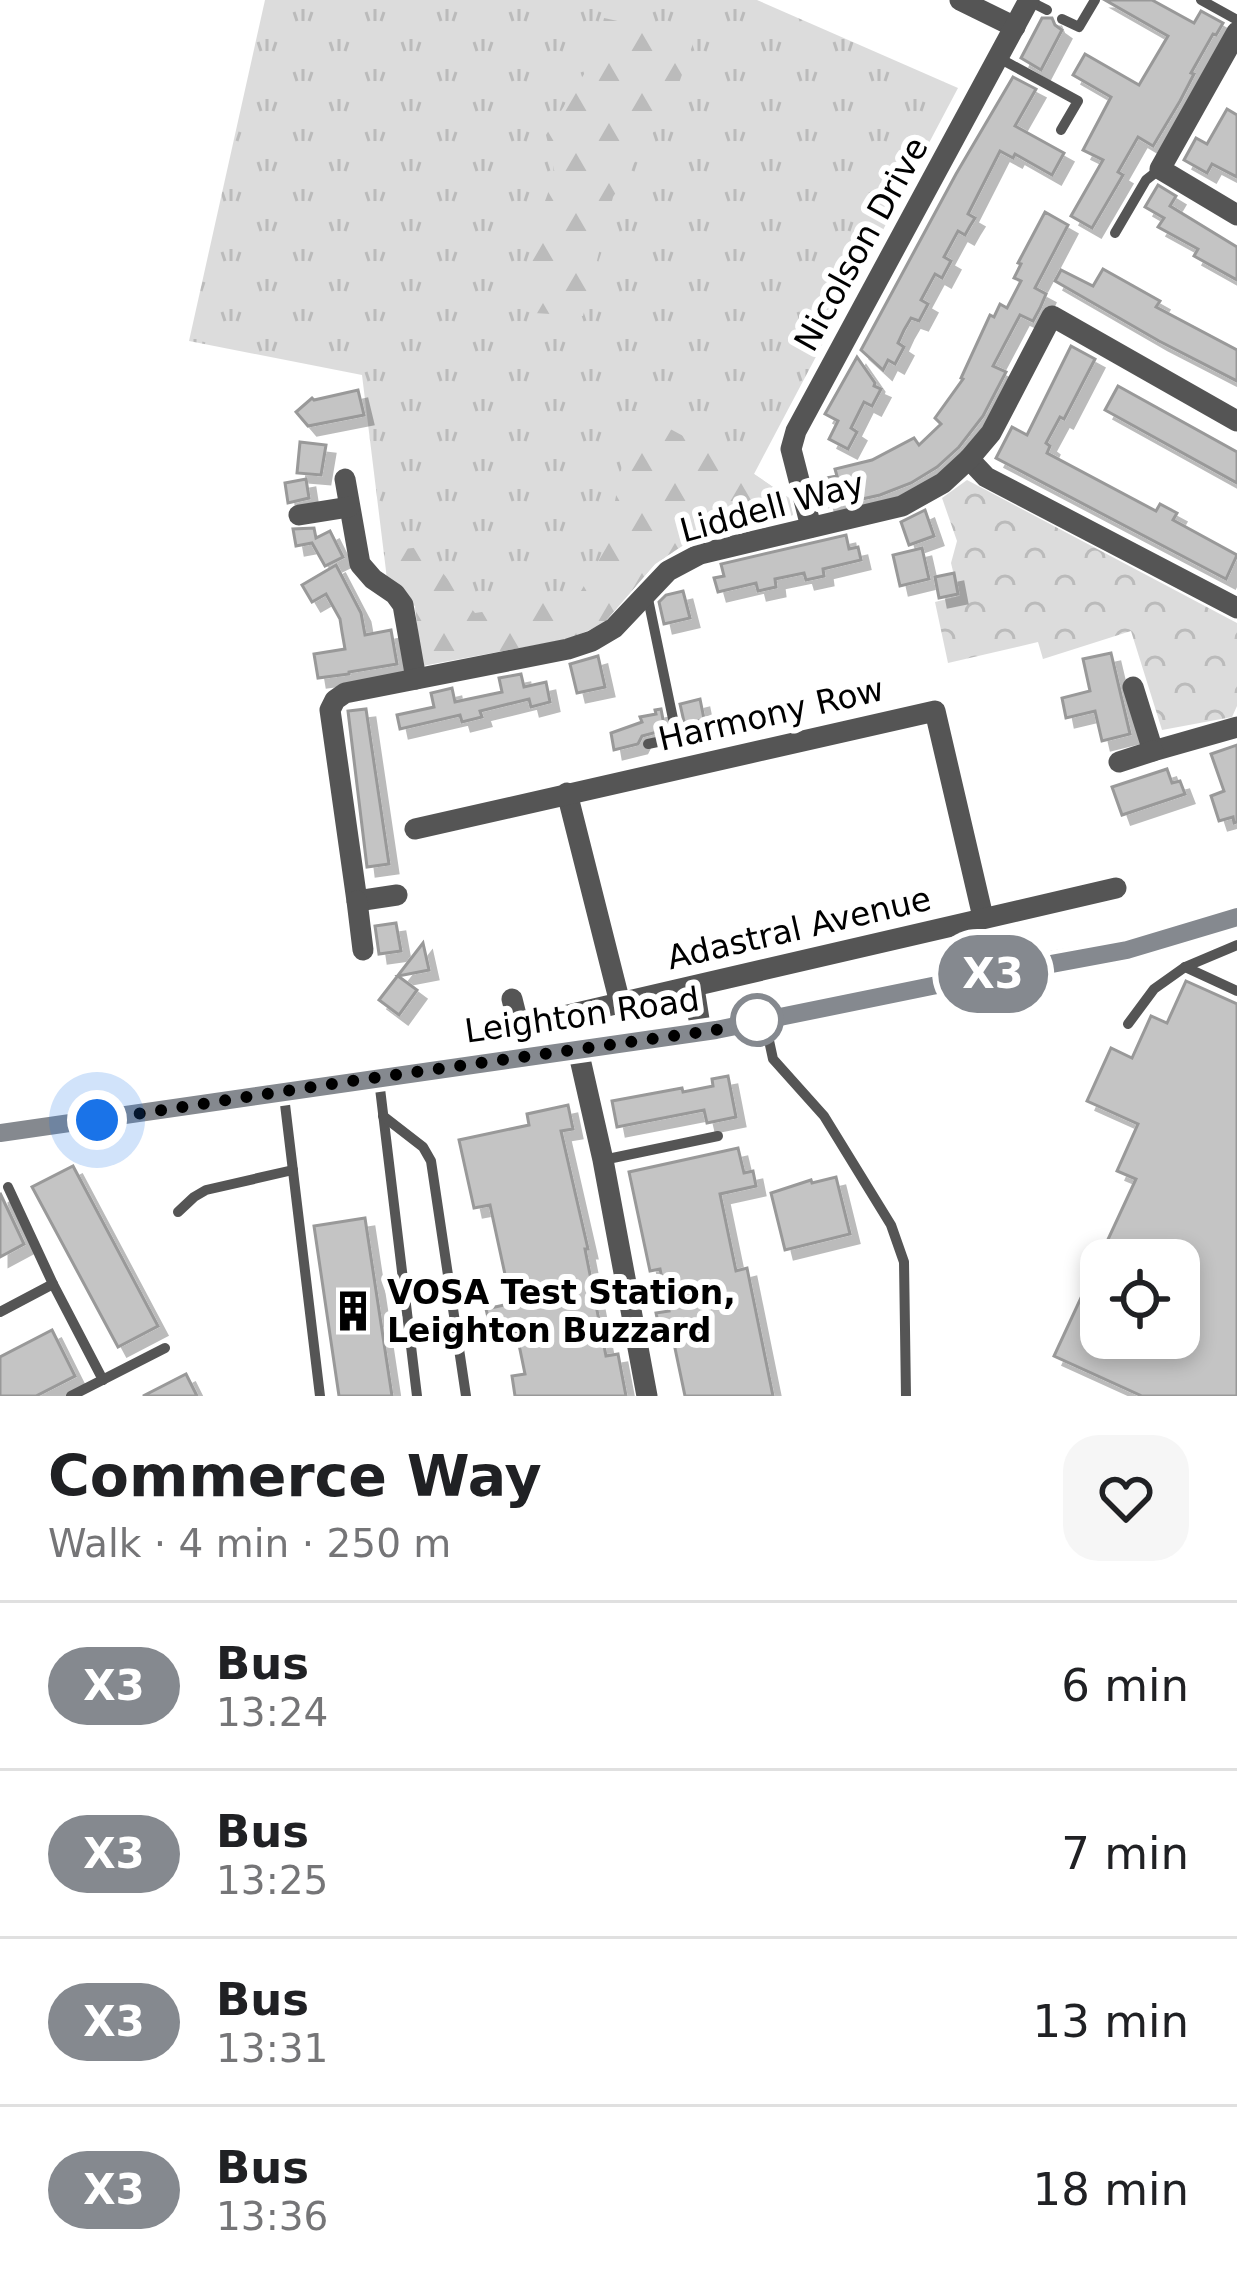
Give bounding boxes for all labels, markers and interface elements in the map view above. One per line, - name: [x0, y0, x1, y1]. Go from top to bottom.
- street label: Nicolson Drive: [786, 130, 936, 358]
- street label: Liddell Way: [676, 464, 868, 550]
- street label: Harmony Row: [655, 669, 887, 759]
- street label: Adastral Avenue: [663, 879, 935, 977]
- line badge: X3: [939, 935, 1047, 1013]
- text: X3: [962, 949, 1024, 998]
- street label: Leighton Road: [462, 979, 702, 1051]
- unlabelled marker: [732, 995, 782, 1045]
- your location: [67, 1090, 127, 1150]
- map controls: [1080, 1239, 1200, 1359]
- button: locate: [1080, 1239, 1200, 1359]
- place label: VOSA Test Station, Leighton Buzzard: [387, 1273, 736, 1350]
- building icon: VOSA Test Station, Leighton Buzzard: [330, 1288, 376, 1334]
- button: heart: [1063, 1435, 1189, 1561]
- text: Commerce Way: [48, 1443, 542, 1509]
- text: Walk · 4 min · 250 m: [48, 1521, 451, 1566]
- text: Bus: [216, 1637, 309, 1690]
- text: 6 min: [1061, 1659, 1189, 1712]
- text: X3: [83, 1661, 145, 1710]
- text: 13:24: [216, 1690, 328, 1735]
- text: Bus: [216, 1805, 309, 1858]
- text: 7 min: [1061, 1827, 1189, 1880]
- text: X3: [83, 1829, 145, 1878]
- text: 13:25: [216, 1858, 328, 1903]
- text: Bus: [216, 1973, 309, 2026]
- text: 13 min: [1033, 1995, 1189, 2048]
- text: X3: [83, 1997, 145, 2046]
- text: 13:31: [216, 2026, 328, 2071]
- text: Bus: [216, 2141, 309, 2194]
- text: 18 min: [1033, 2163, 1189, 2216]
- text: X3: [83, 2165, 145, 2214]
- text: 13:36: [216, 2194, 328, 2239]

